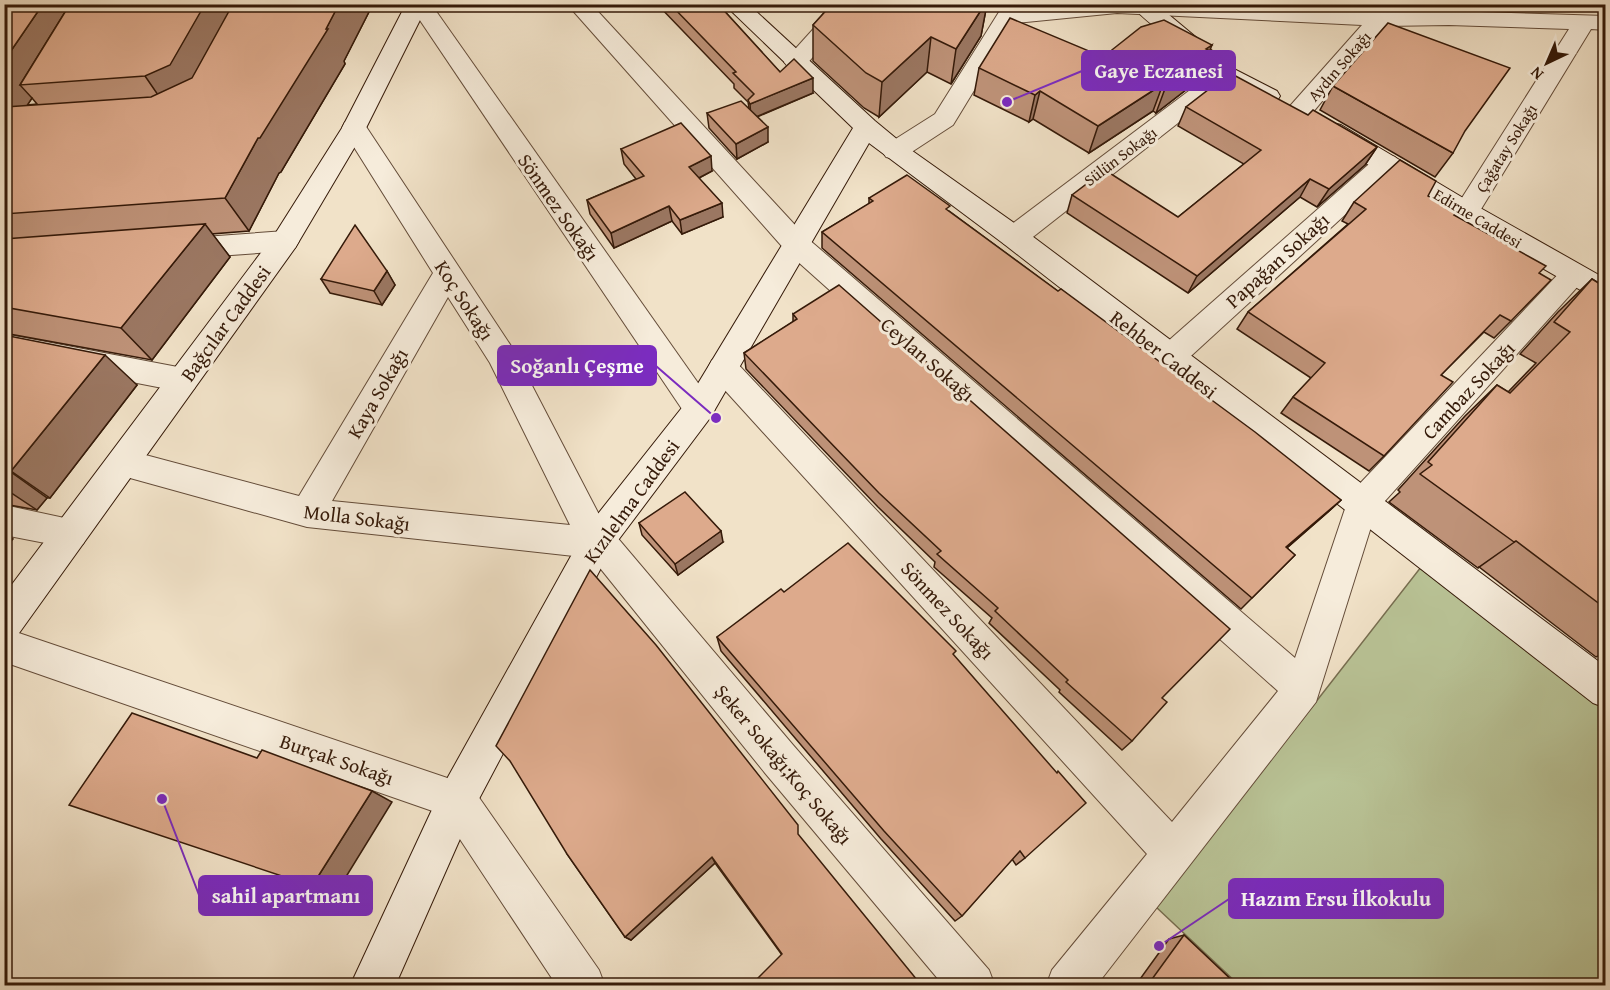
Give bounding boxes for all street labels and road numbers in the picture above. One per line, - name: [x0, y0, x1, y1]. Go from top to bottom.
- street label: Aydın Sokağı: [1302, 25, 1377, 107]
- street label: Çağatay Sokağı: [1469, 99, 1543, 197]
- street label: Sülün Sokağı: [1078, 120, 1162, 192]
- street label: Sönmez Sokağı: [511, 147, 607, 267]
- street label: Edirne Caddesi: [1429, 182, 1527, 254]
- street label: Papağan Sokağı: [1219, 205, 1336, 314]
- street label: Koç Sokağı: [428, 254, 502, 346]
- street label: Bağcılar Caddesi: [173, 259, 277, 387]
- street label: Rehber Caddesi: [1104, 303, 1224, 405]
- street label: Ceylan Sokağı: [875, 310, 982, 408]
- street label: Cambaz Sokağı: [1415, 334, 1521, 446]
- street label: Kaya Sokağı: [339, 342, 415, 444]
- street label: Kızılelma Caddesi: [576, 433, 686, 569]
- street label: Molla Sokağı: [302, 496, 412, 538]
- street label: Sönmez Sokağı: [895, 554, 1002, 666]
- street label: Şeker Sokağı;Koç Sokağı: [708, 678, 860, 851]
- street label: Burçak Sokağı: [276, 726, 398, 792]

